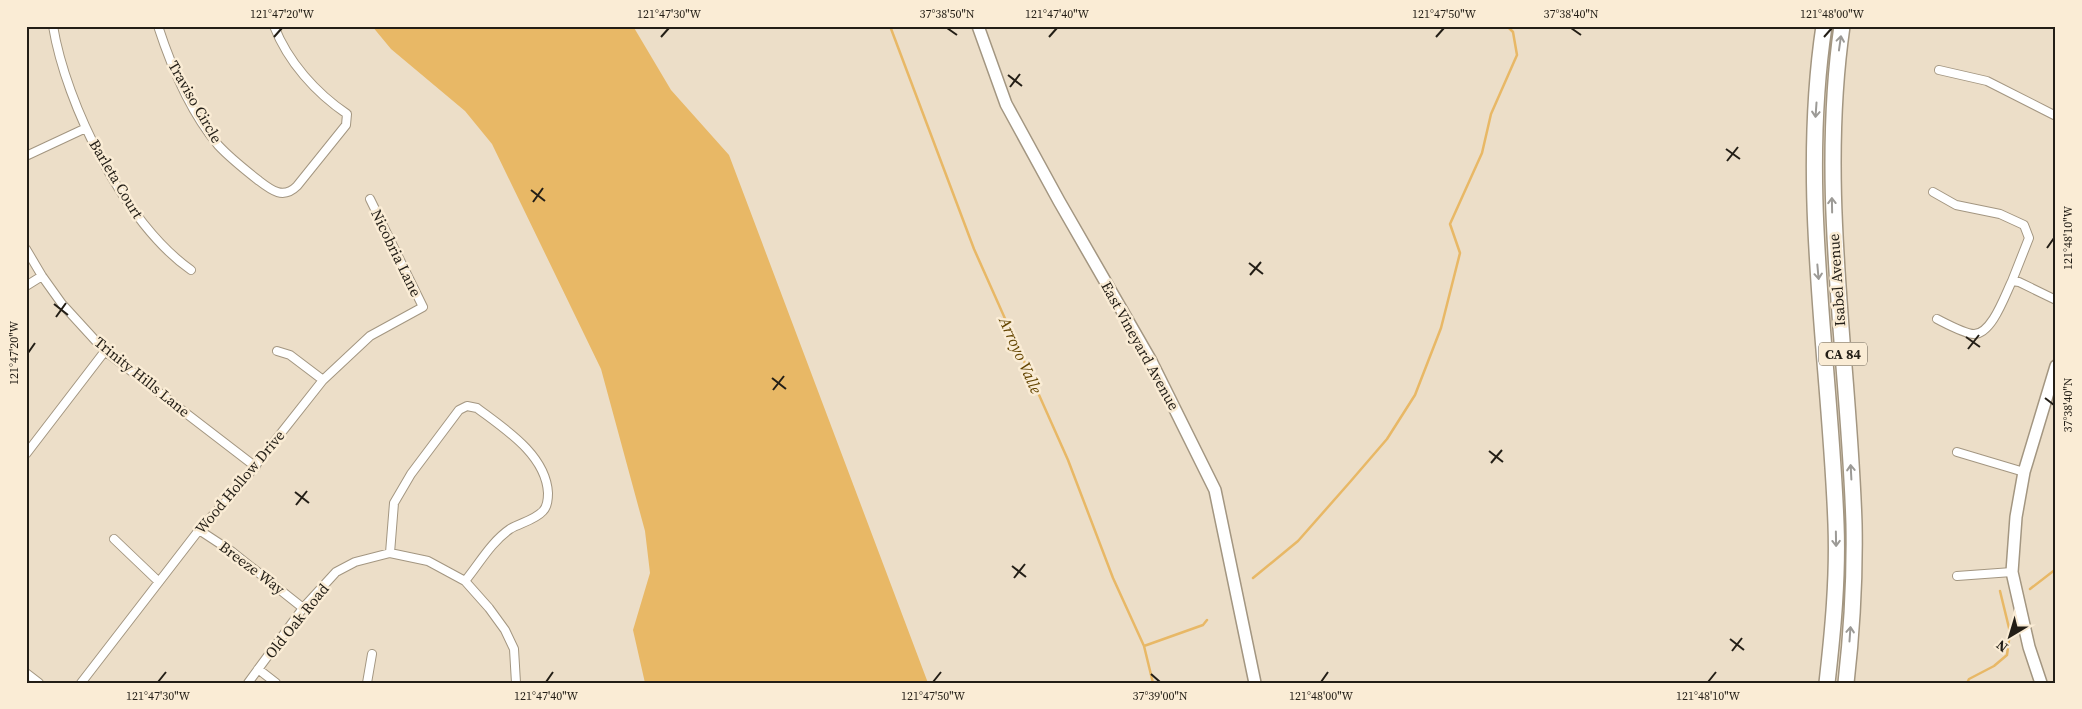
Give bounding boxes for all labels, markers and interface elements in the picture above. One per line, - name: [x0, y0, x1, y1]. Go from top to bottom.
- text: 121°47'20"W: [250, 6, 314, 22]
- text: 121°47'30"W: [637, 6, 701, 22]
- text: 37°38'50"N: [919, 6, 975, 22]
- text: 121°47'40"W: [1025, 6, 1089, 22]
- text: 121°47'50"W: [1412, 6, 1476, 22]
- text: 37°38'40"N: [1543, 6, 1599, 22]
- text: 121°48'00"W: [1800, 6, 1864, 22]
- one-way arrow: [1835, 35, 1845, 51]
- street label: Traviso Circle: [163, 57, 228, 147]
- one-way arrow: [1811, 101, 1820, 117]
- street label: Barleta Court: [84, 135, 148, 222]
- one-way arrow: [1828, 197, 1837, 213]
- street label: Nicobria Lane: [366, 206, 427, 300]
- text: 121°48'10"W: [2060, 206, 2076, 270]
- street label: Isabel Avenue: [1823, 233, 1850, 327]
- one-way arrow: [1814, 264, 1823, 280]
- street label: East Vineyard Avenue: [1096, 278, 1185, 414]
- water label: Arroyo Valle: [994, 312, 1048, 397]
- text: 121°47'20"W: [6, 321, 22, 385]
- street label: Trinity Hills Lane: [90, 331, 195, 422]
- road number: CA 84: [1819, 342, 1867, 366]
- text: 37°38'40"N: [2060, 377, 2076, 433]
- street label: Wood Hollow Drive: [190, 425, 290, 538]
- one-way arrow: [1846, 464, 1855, 480]
- one-way arrow: [1831, 530, 1841, 547]
- street label: Breeze Way: [215, 536, 290, 599]
- street label: Old Oak Road: [260, 578, 334, 663]
- north arrow: [1984, 612, 2034, 662]
- one-way arrow: [1846, 626, 1855, 642]
- text: N: [1992, 635, 2012, 657]
- text: 121°47'30"W: [126, 688, 190, 704]
- text: 121°47'40"W: [514, 688, 578, 704]
- text: 121°47'50"W: [901, 688, 965, 704]
- text: 37°39'00"N: [1132, 688, 1188, 704]
- text: 121°48'00"W: [1289, 688, 1353, 704]
- text: 121°48'10"W: [1676, 688, 1740, 704]

